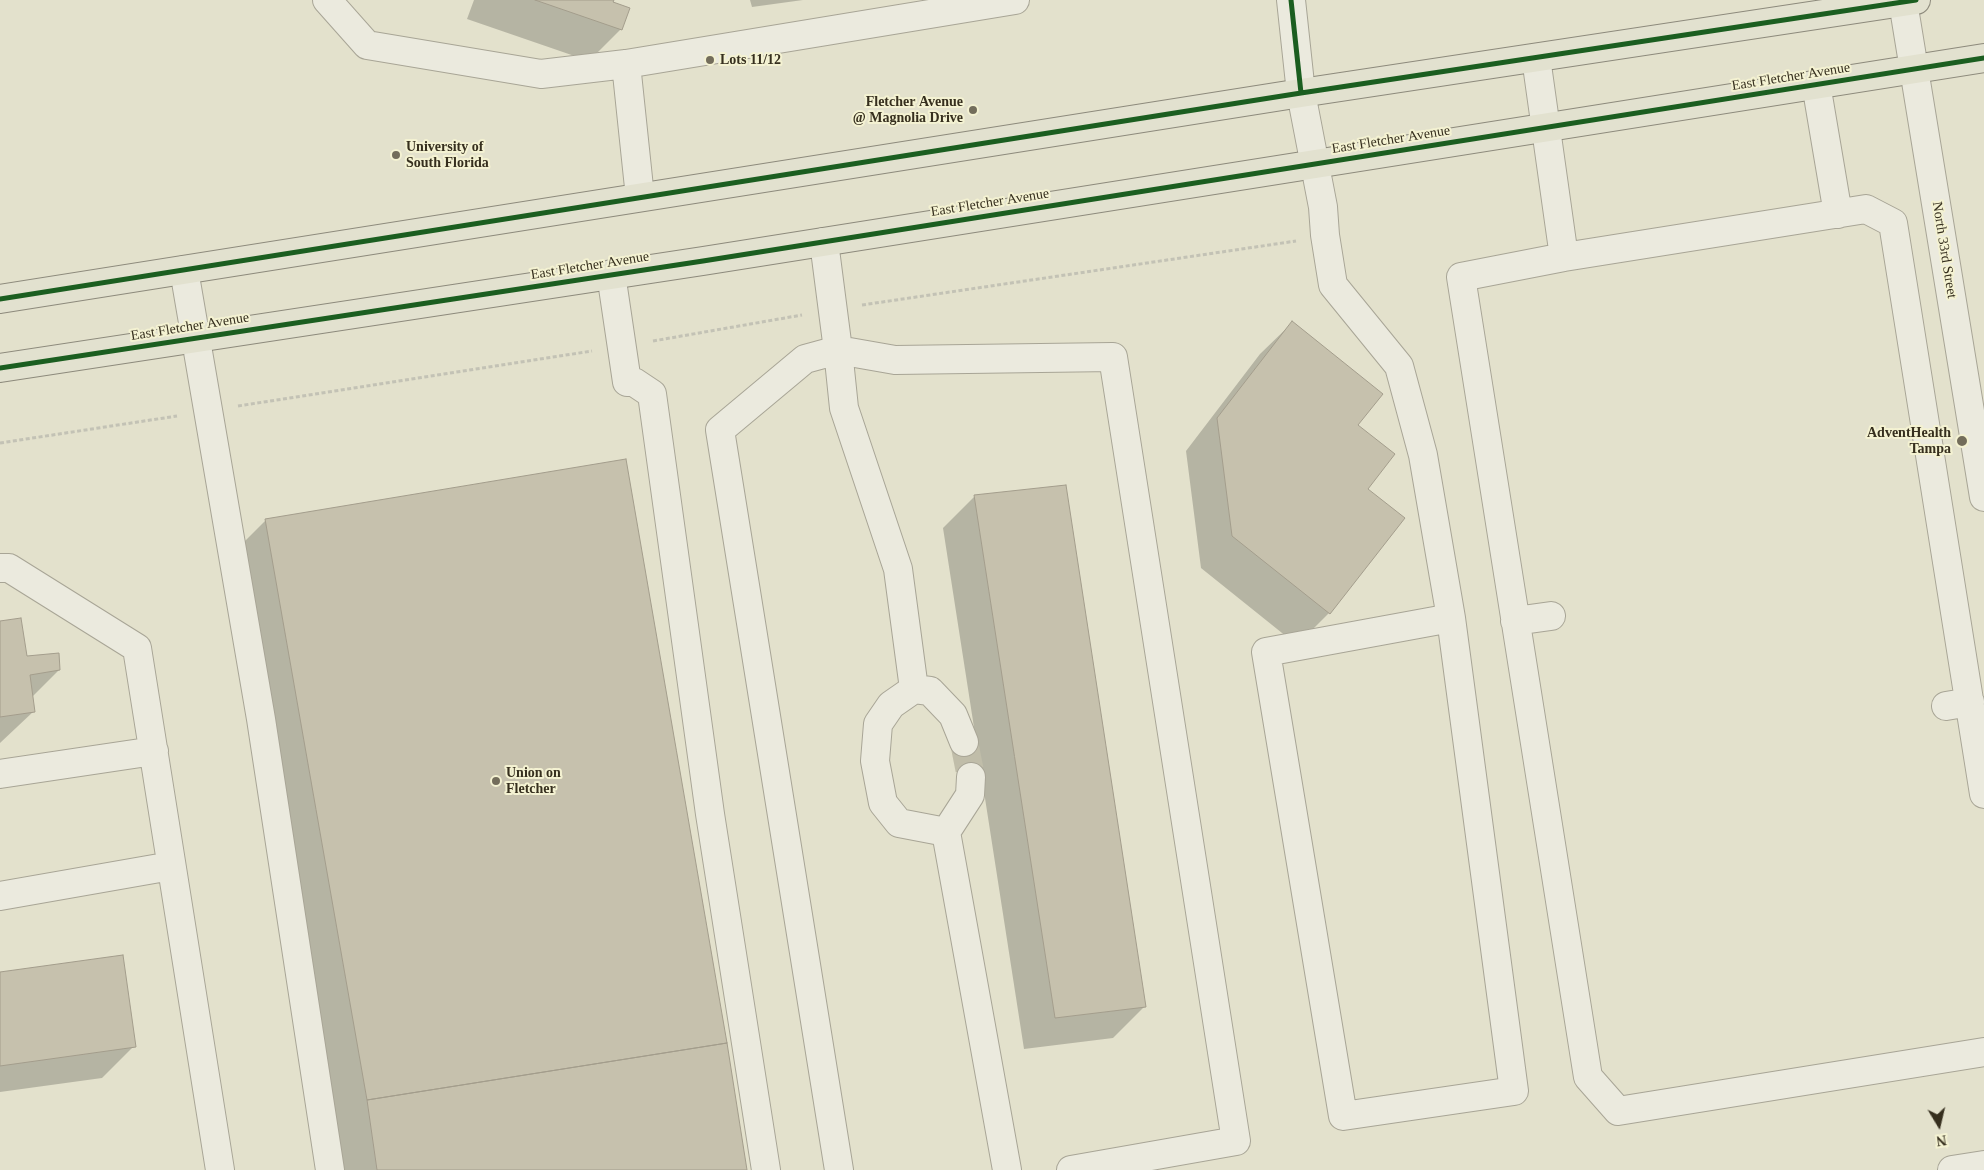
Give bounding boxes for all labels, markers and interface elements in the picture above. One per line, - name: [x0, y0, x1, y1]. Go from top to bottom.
- place label: Lots 11/12: [720, 52, 781, 68]
- marker: Lots 11/12: [704, 54, 716, 66]
- street label: East Fletcher Avenue: [1731, 59, 1851, 95]
- place label: Fletcher Avenue @ Magnolia Drive: [853, 94, 963, 126]
- marker: Fletcher Avenue @ Magnolia Drive: [967, 104, 979, 116]
- street label: East Fletcher Avenue: [1331, 122, 1451, 158]
- place label: University of South Florida: [406, 139, 489, 172]
- marker: University of South Florida: [390, 149, 402, 161]
- street label: East Fletcher Avenue: [930, 185, 1050, 221]
- street label: North 33rd Street: [1928, 200, 1960, 300]
- street label: East Fletcher Avenue: [530, 248, 650, 284]
- street label: East Fletcher Avenue: [130, 309, 250, 345]
- place label: AdventHealth Tampa: [1867, 425, 1951, 458]
- marker: AdventHealth Tampa: [1955, 434, 1969, 448]
- place label: Union on Fletcher: [506, 765, 561, 798]
- marker: Union on Fletcher: [490, 775, 502, 787]
- north arrow: [1914, 1100, 1964, 1150]
- text: N: [1935, 1132, 1948, 1149]

